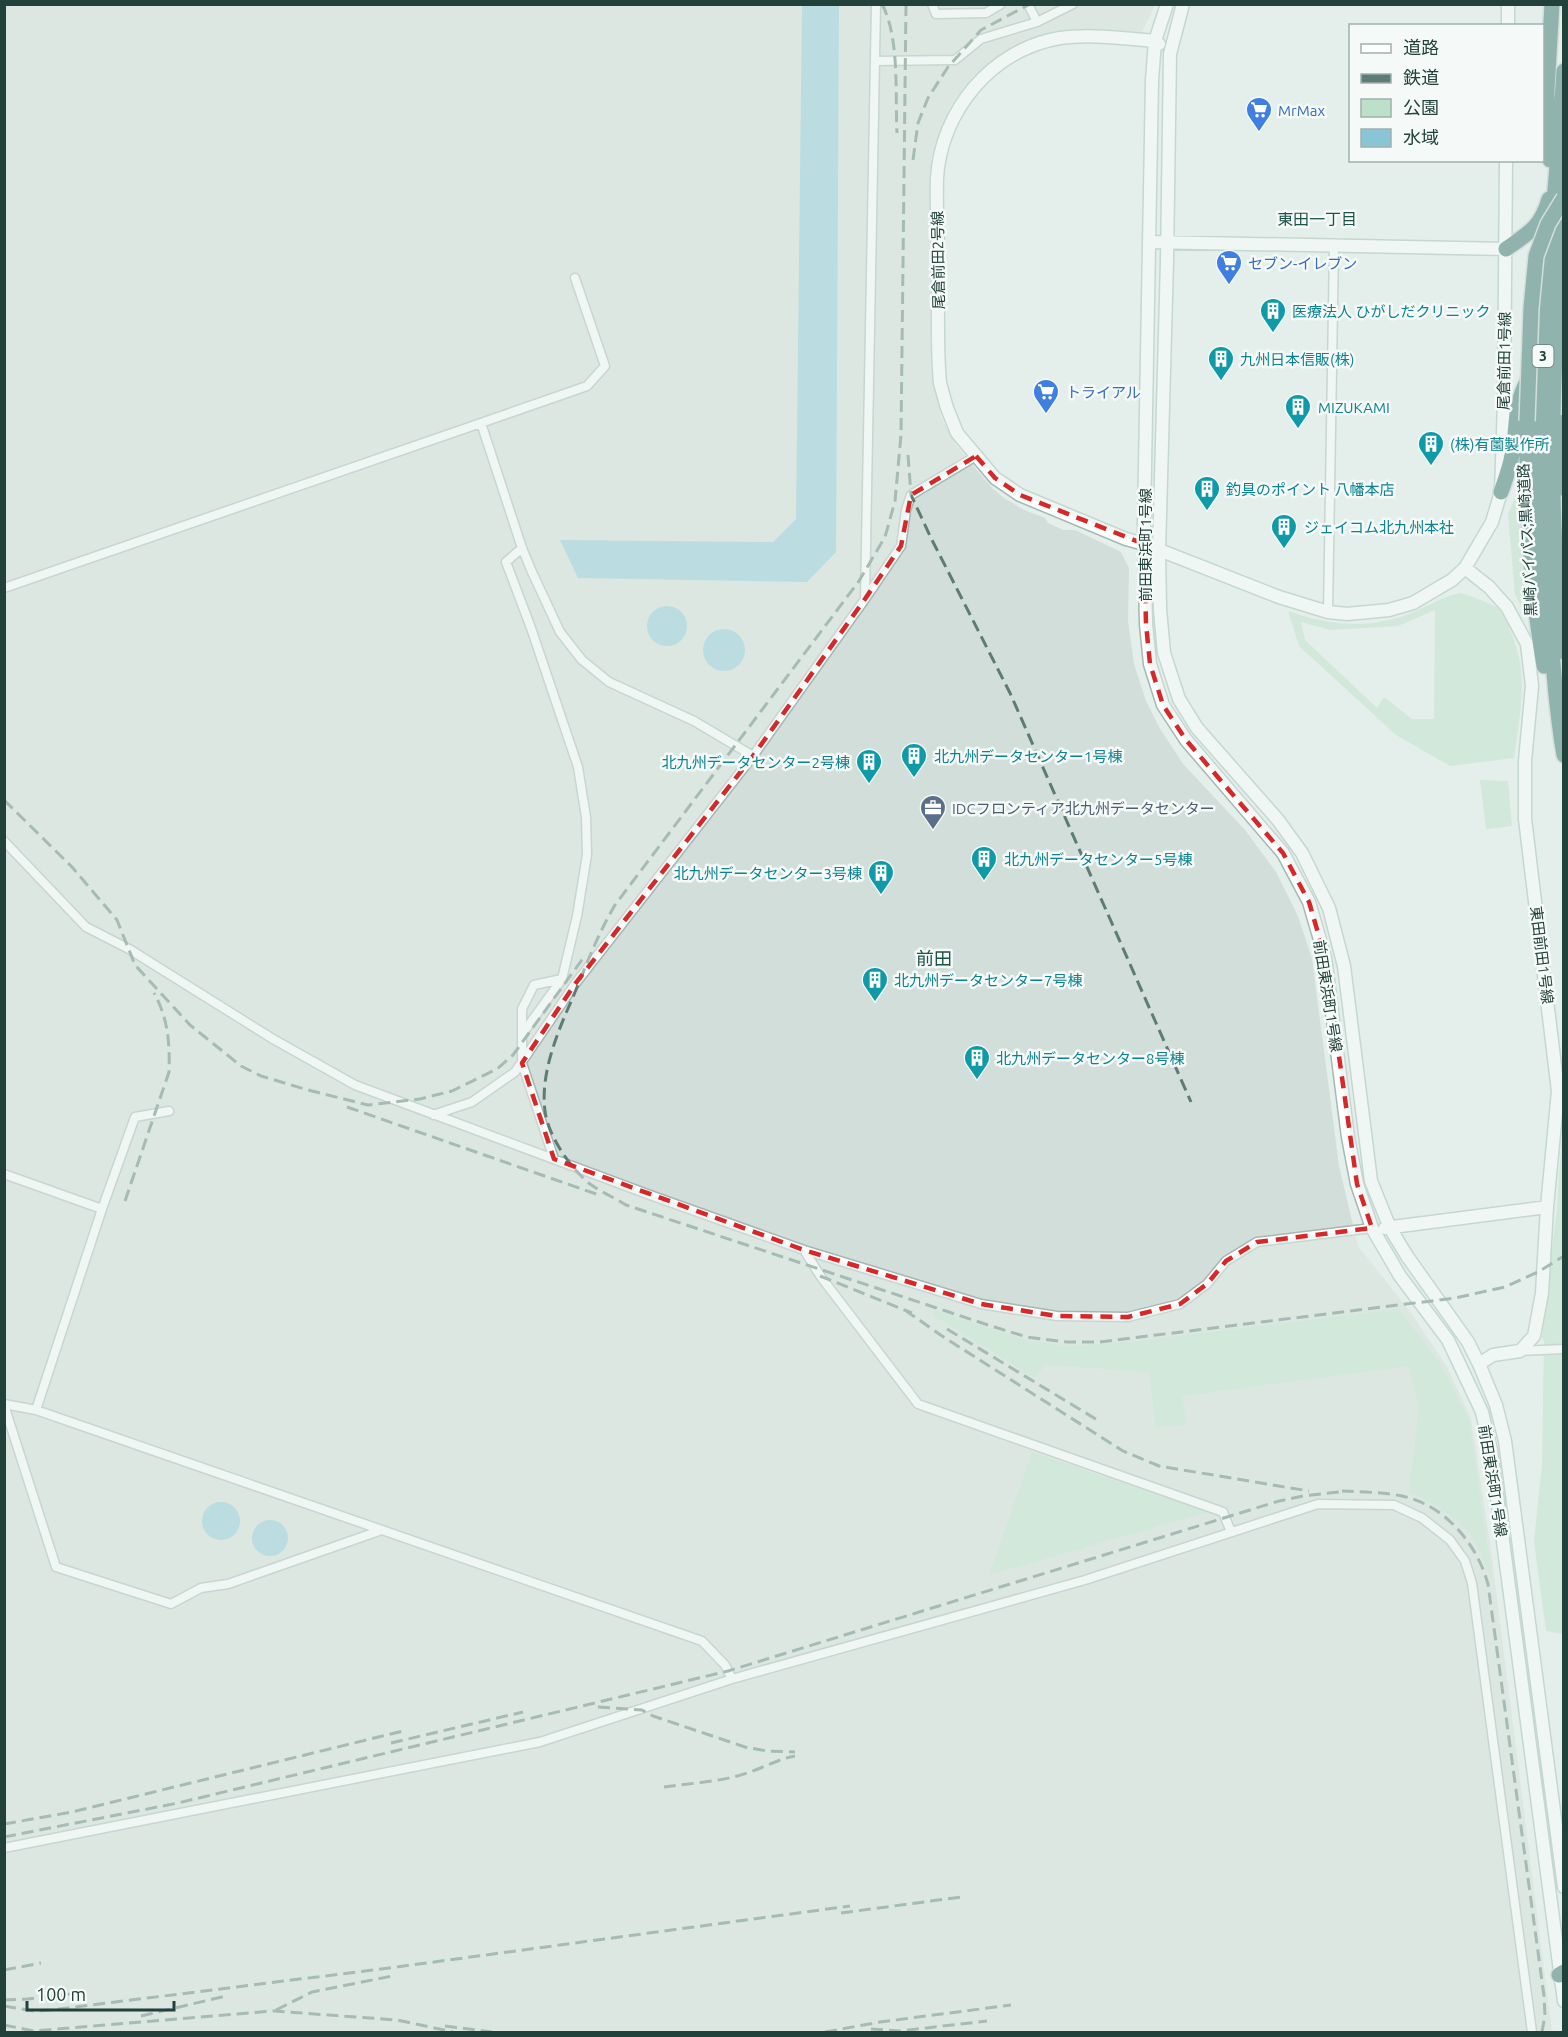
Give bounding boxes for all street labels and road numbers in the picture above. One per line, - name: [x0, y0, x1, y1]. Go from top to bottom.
- street label: 尾倉前田2号線: [929, 211, 947, 309]
- street label: 尾倉前田1号線: [1495, 312, 1513, 410]
- road number: 3: [1532, 345, 1554, 367]
- street label: 黒崎バイパス;黒崎道路: [1514, 463, 1540, 617]
- street label: 前田東浜町1号線: [1137, 488, 1154, 602]
- street label: 東田前田1号線: [1528, 905, 1556, 1005]
- street label: 前田東浜町1号線: [1311, 939, 1345, 1053]
- street label: 前田東浜町1号線: [1476, 1424, 1510, 1538]

